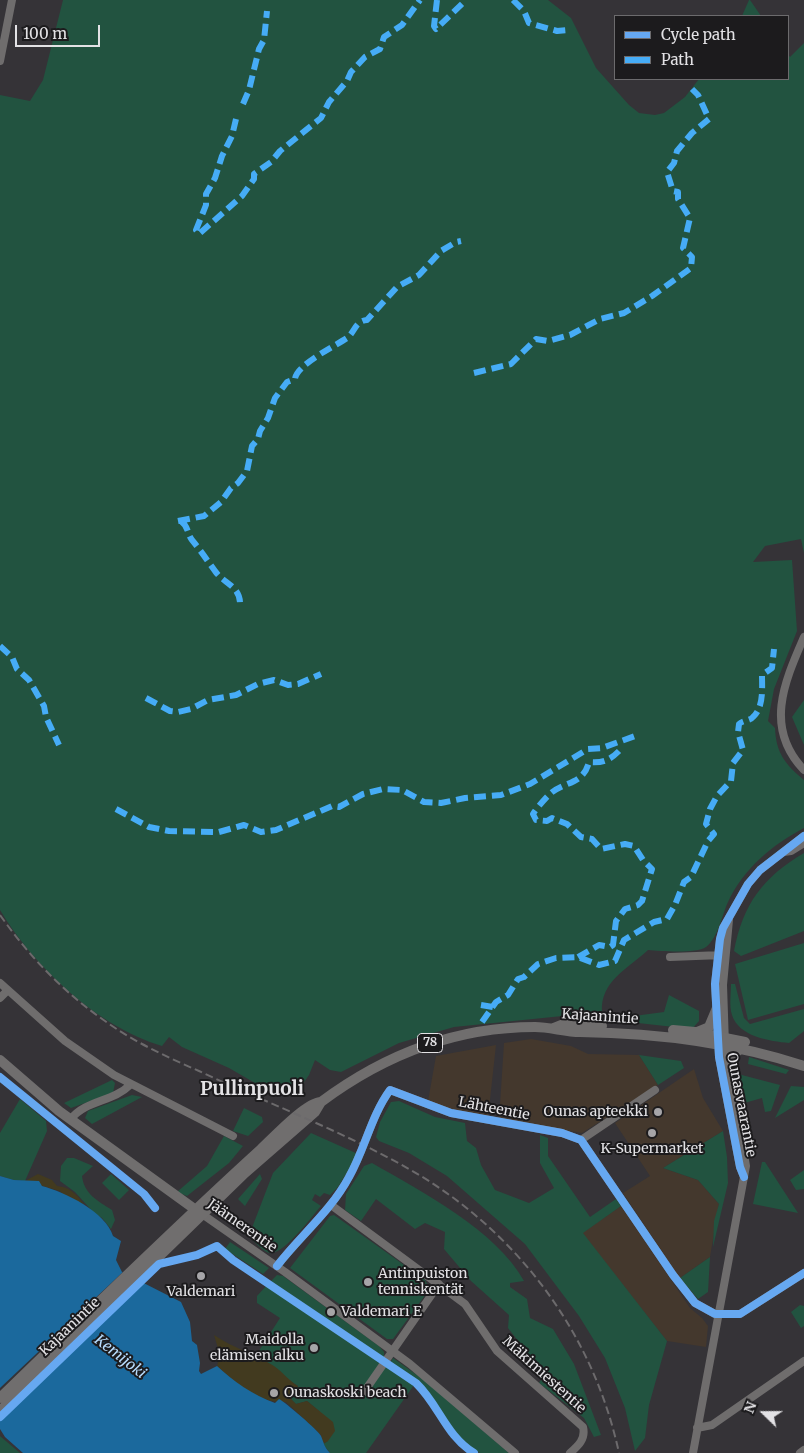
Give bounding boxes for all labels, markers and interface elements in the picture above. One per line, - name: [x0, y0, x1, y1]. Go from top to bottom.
- scale bar: [18, 15, 102, 47]
- legend: [614, 15, 789, 80]
- text: 100 m: [23, 24, 67, 43]
- text: Cycle path: [661, 25, 736, 44]
- text: Path: [661, 50, 694, 69]
- street label: Kajaanintie: [561, 1006, 639, 1028]
- road number: 78: [418, 1034, 442, 1052]
- street label: Ounasvaarantie: [723, 1051, 759, 1159]
- district label: Pullinpuoli: [200, 1079, 304, 1101]
- street label: Lähteentie: [457, 1094, 531, 1124]
- place label: Ounas apteekki: [544, 1104, 648, 1120]
- marker: Ounas apteekki: [652, 1106, 664, 1118]
- marker: K-Supermarket: [646, 1127, 658, 1139]
- place label: K-Supermarket: [601, 1141, 703, 1157]
- street label: Jäämerentie: [204, 1196, 280, 1256]
- place label: Antinpuiston tenniskentät: [378, 1266, 467, 1298]
- marker: Valdemari: [195, 1270, 207, 1282]
- marker: Antinpuiston tenniskentät: [362, 1276, 374, 1288]
- place label: Valdemari: [167, 1284, 235, 1300]
- street label: Kajaanintie: [36, 1294, 104, 1360]
- place label: Valdemari E: [341, 1304, 422, 1320]
- marker: Valdemari E: [325, 1306, 337, 1318]
- water label: Kemijoki: [91, 1331, 149, 1383]
- place label: Maidolla elämisen alku: [210, 1332, 304, 1364]
- street label: Mäkimiestentie: [499, 1333, 589, 1417]
- marker: Maidolla elämisen alku: [308, 1342, 320, 1354]
- place label: Ounaskoski beach: [284, 1385, 406, 1401]
- marker: Ounaskoski beach: [268, 1387, 280, 1399]
- north arrow: [739, 1388, 789, 1438]
- text: N: [740, 1399, 761, 1416]

